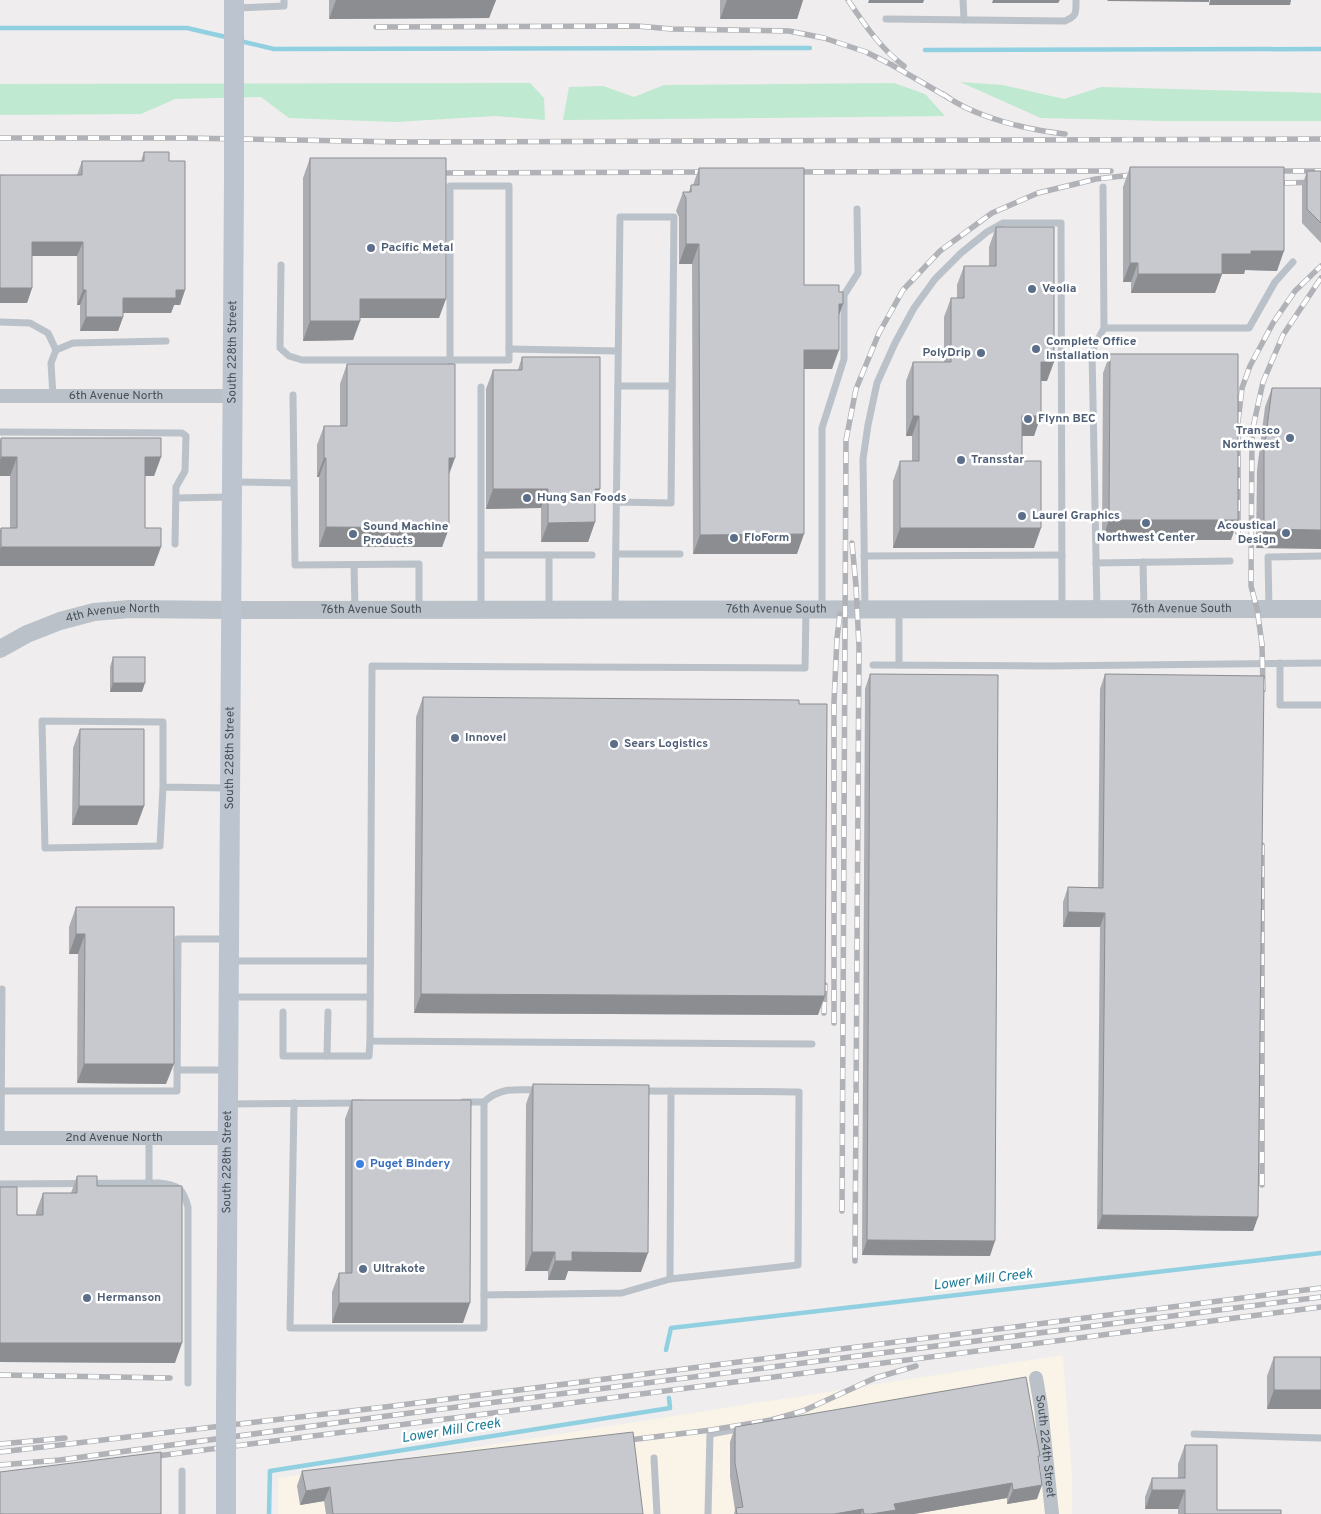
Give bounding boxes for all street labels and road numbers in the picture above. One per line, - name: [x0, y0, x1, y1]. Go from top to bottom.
- street label: South 228th Street: [225, 300, 241, 404]
- street label: 6th Avenue North: [69, 388, 163, 404]
- street label: 4th Avenue North: [64, 601, 160, 627]
- street label: 76th Avenue South: [726, 601, 827, 618]
- street label: 76th Avenue South: [1131, 601, 1232, 617]
- street label: 76th Avenue South: [321, 602, 422, 618]
- street label: South 228th Street: [222, 706, 239, 810]
- street label: South 228th Street: [219, 1110, 236, 1214]
- street label: 2nd Avenue North: [65, 1130, 163, 1146]
- street label: South 224th Street: [1031, 1394, 1058, 1499]

